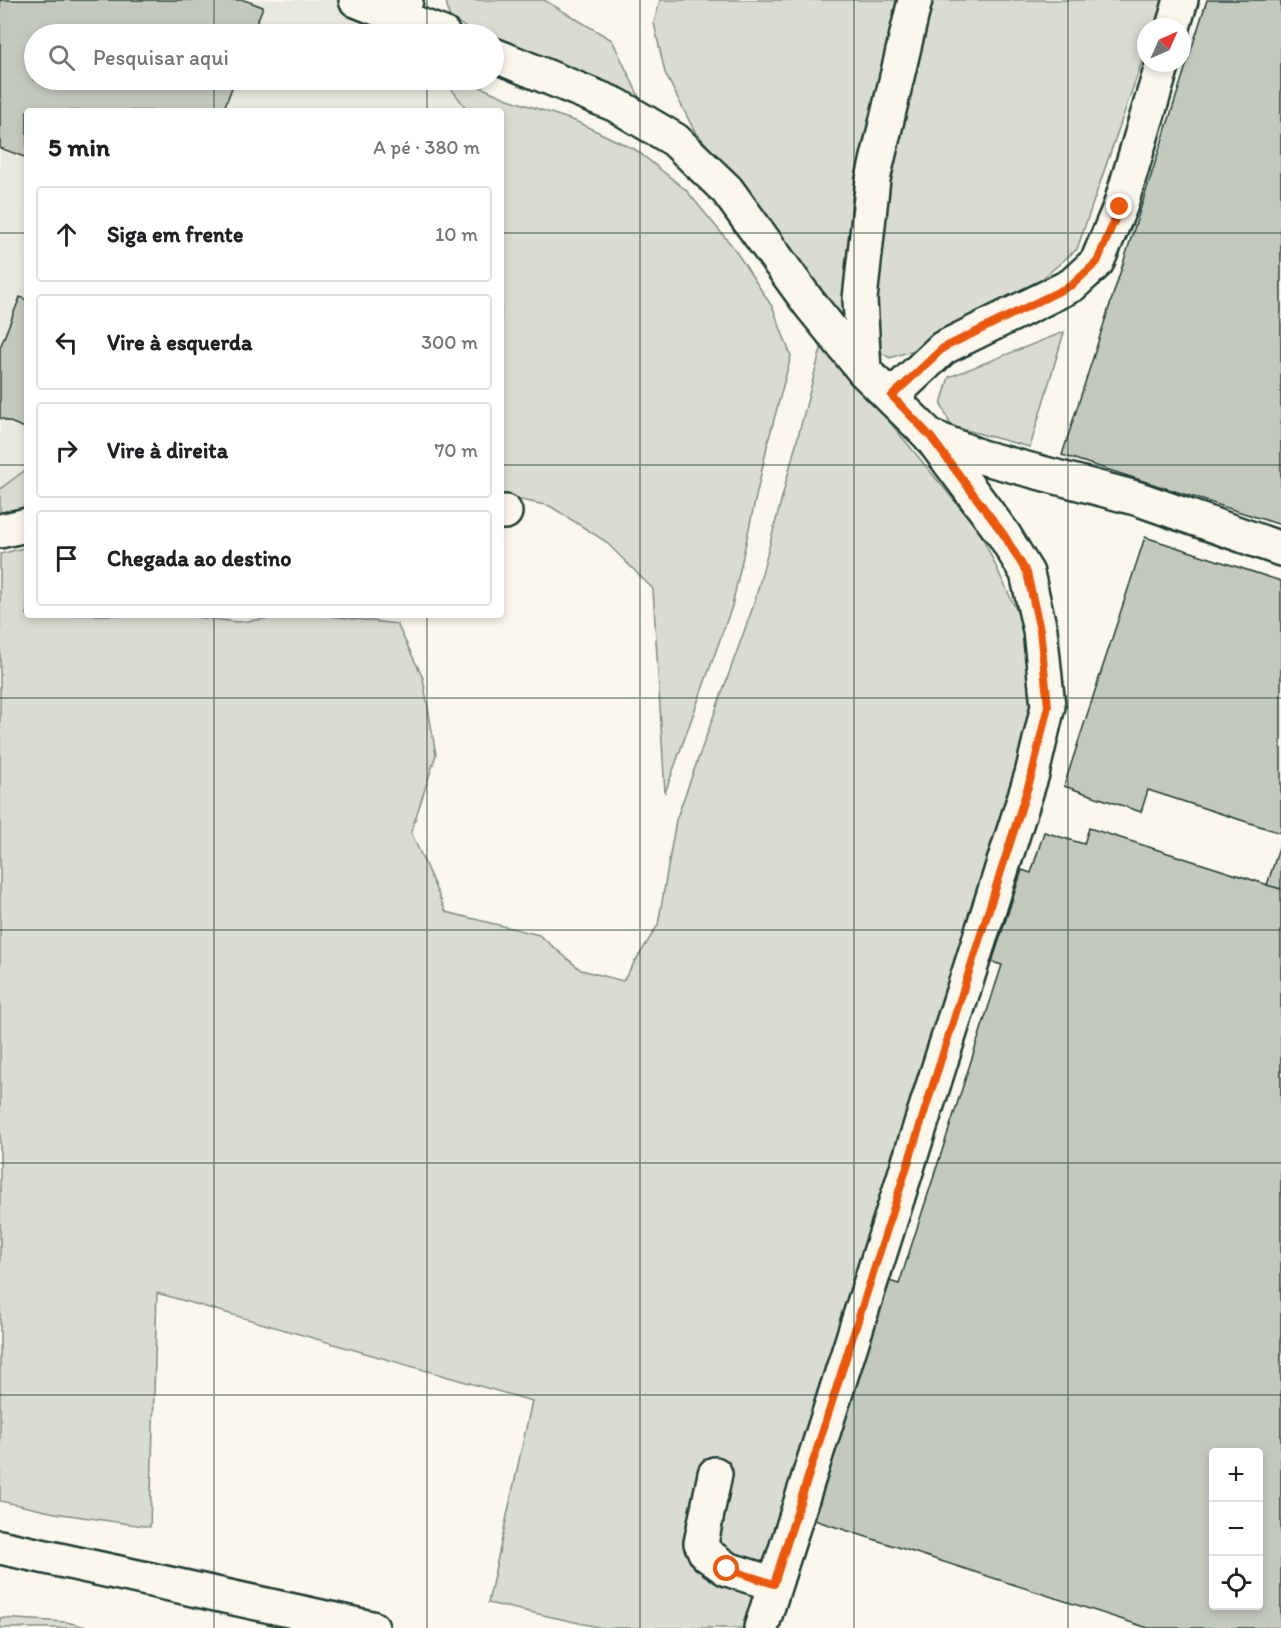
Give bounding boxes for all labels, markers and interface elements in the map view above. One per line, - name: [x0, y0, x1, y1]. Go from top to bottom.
- north arrow: [1137, 18, 1191, 72]
- search box: [24, 24, 504, 90]
- icon: search: [45, 41, 78, 74]
- text: Pesquisar aqui: [93, 44, 229, 71]
- text: 5 min: [48, 131, 110, 163]
- text: A pé · 380 m: [373, 135, 480, 159]
- route end: [1106, 193, 1132, 219]
- icon: ahead: [50, 218, 83, 251]
- text: Siga em frente: [107, 221, 243, 248]
- text: 10 m: [435, 222, 478, 246]
- icon: left: [50, 326, 83, 359]
- text: Vire à esquerda: [107, 329, 252, 356]
- text: 300 m: [421, 330, 478, 354]
- icon: right: [50, 434, 83, 467]
- text: Vire à direita: [107, 437, 228, 464]
- text: 70 m: [434, 438, 478, 462]
- icon: arrive: [50, 542, 83, 575]
- text: Chegada ao destino: [107, 545, 291, 572]
- map controls: [1209, 1448, 1263, 1610]
- button: +: [1209, 1448, 1263, 1502]
- button: −: [1209, 1502, 1263, 1556]
- route start: [713, 1555, 739, 1581]
- button: locate: [1209, 1556, 1263, 1610]

